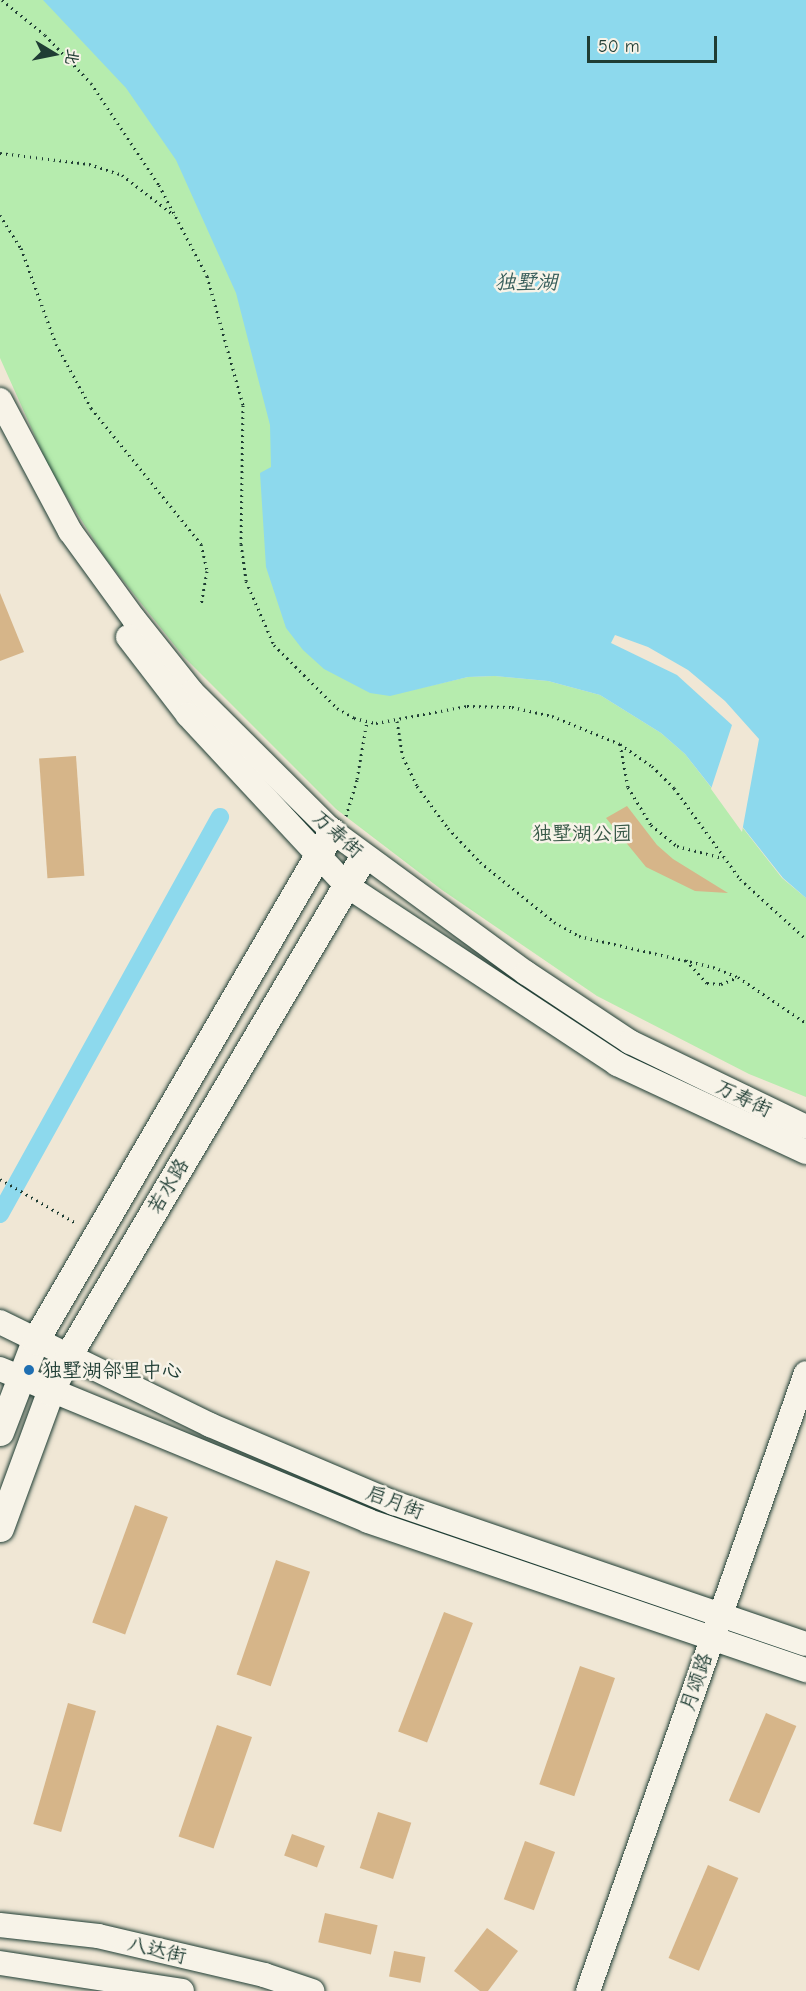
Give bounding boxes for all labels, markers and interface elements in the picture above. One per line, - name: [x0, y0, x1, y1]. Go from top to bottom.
- north arrow: [24, 24, 84, 84]
- scale bar: [590, 24, 720, 62]
- text: 50 m: [598, 36, 640, 57]
- text: 北: [61, 48, 82, 67]
- water label: 独墅湖: [495, 269, 557, 295]
- street label: 万寿街: [308, 805, 368, 863]
- park label: 独墅湖公园: [532, 821, 632, 845]
- street label: 万寿街: [712, 1074, 776, 1122]
- street label: 若水路: [142, 1154, 194, 1218]
- place label: 独墅湖邻里中心: [42, 1358, 182, 1382]
- marker: 独墅湖邻里中心: [20, 1361, 38, 1379]
- street label: 启月街: [363, 1480, 427, 1524]
- street label: 月颂路: [675, 1650, 717, 1714]
- street label: 八达街: [125, 1932, 189, 1968]

